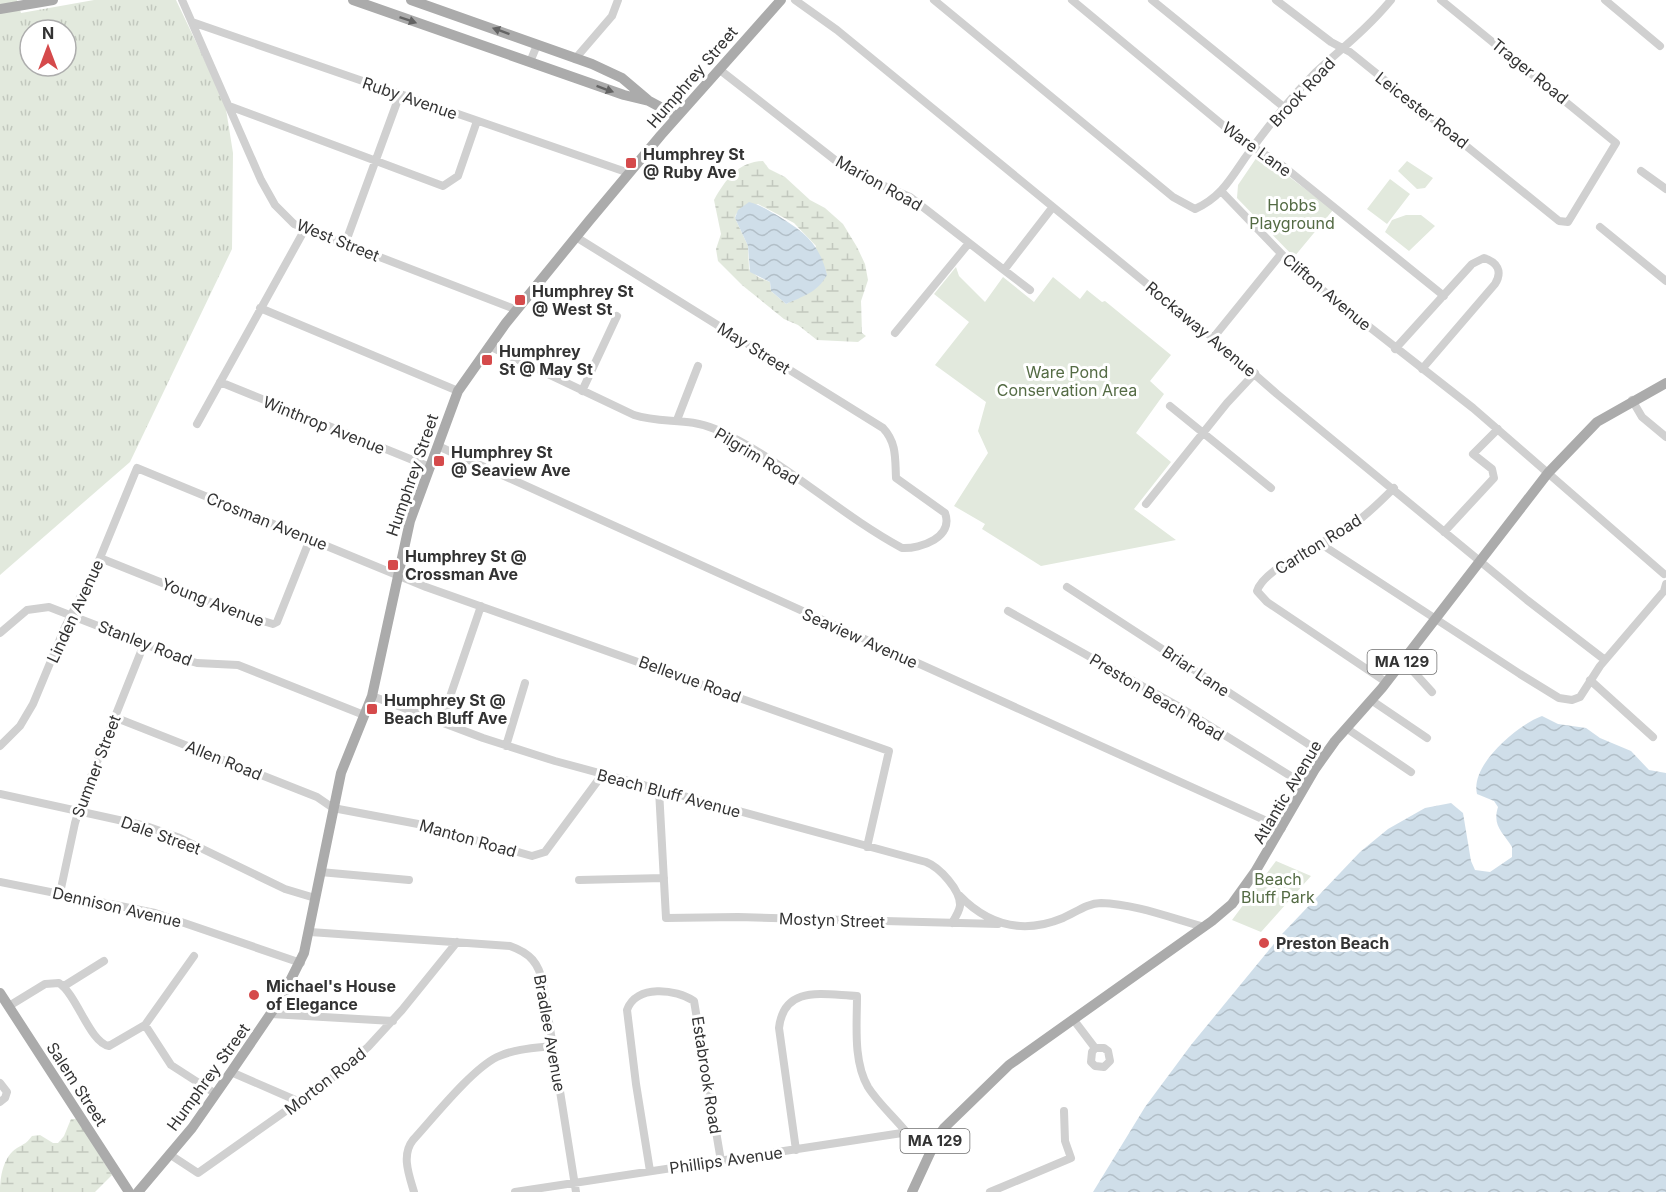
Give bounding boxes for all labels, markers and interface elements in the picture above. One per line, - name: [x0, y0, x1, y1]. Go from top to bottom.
- one-way arrow: [399, 15, 417, 25]
- north arrow: [18, 18, 78, 78]
- street label: Humphrey Street: [642, 22, 742, 132]
- text: N: [42, 23, 54, 43]
- one-way arrow: [492, 26, 510, 36]
- street label: Trager Road: [1488, 34, 1572, 108]
- street label: Brook Road: [1265, 53, 1339, 131]
- street label: Leicester Road: [1371, 67, 1473, 153]
- street label: Ruby Avenue: [360, 72, 460, 124]
- one-way arrow: [596, 84, 614, 94]
- street label: Ware Lane: [1219, 117, 1295, 181]
- place label: Humphrey St @ Ruby Ave: [643, 144, 745, 182]
- street label: Marion Road: [832, 151, 926, 215]
- marker: Humphrey St @ Ruby Ave: [624, 156, 638, 170]
- park label: Hobbs Playground: [1249, 195, 1335, 233]
- street label: West Street: [294, 214, 382, 266]
- street label: Clifton Avenue: [1279, 249, 1375, 335]
- street label: Rockaway Avenue: [1142, 277, 1260, 381]
- place label: Humphrey St @ West St: [532, 281, 634, 319]
- marker: Humphrey St @ West St: [513, 293, 527, 307]
- street label: May Street: [714, 318, 794, 378]
- place label: Humphrey St @ May St: [499, 341, 593, 379]
- marker: Humphrey St @ May St: [480, 353, 494, 367]
- park label: Ware Pond Conservation Area: [997, 362, 1137, 400]
- street label: Winthrop Avenue: [260, 391, 388, 459]
- street label: Humphrey Street: [382, 411, 442, 539]
- street label: Pilgrim Road: [711, 423, 803, 489]
- place label: Humphrey St @ Seaview Ave: [451, 442, 571, 480]
- marker: Humphrey St @ Seaview Ave: [432, 454, 446, 468]
- street label: Crosman Avenue: [204, 488, 330, 554]
- street label: Carlton Road: [1271, 509, 1365, 579]
- place label: Humphrey St @ Crossman Ave: [405, 546, 527, 584]
- street label: Linden Avenue: [42, 556, 108, 666]
- marker: Humphrey St @ Crossman Ave: [386, 558, 400, 572]
- street label: Young Avenue: [159, 573, 267, 631]
- street label: Seaview Avenue: [799, 604, 921, 672]
- street label: Stanley Road: [95, 616, 195, 670]
- street label: Briar Lane: [1159, 641, 1233, 701]
- street label: Preston Beach Road: [1086, 649, 1228, 745]
- road number: MA 129: [1368, 650, 1436, 674]
- street label: Bellevue Road: [636, 651, 744, 707]
- place label: Humphrey St @ Beach Bluff Ave: [384, 690, 507, 728]
- marker: Humphrey St @ Beach Bluff Ave: [365, 702, 379, 716]
- street label: Sumner Street: [67, 712, 125, 820]
- street label: Allen Road: [183, 736, 265, 784]
- street label: Atlantic Avenue: [1248, 737, 1326, 847]
- street label: Beach Bluff Avenue: [595, 764, 743, 822]
- street label: Dale Street: [118, 811, 204, 859]
- street label: Manton Road: [417, 815, 519, 861]
- park label: Beach Bluff Park: [1241, 869, 1315, 907]
- street label: Dennison Avenue: [51, 882, 183, 932]
- street label: Mostyn Street: [779, 908, 885, 932]
- place label: Preston Beach: [1276, 933, 1389, 953]
- marker: Preston Beach: [1257, 936, 1271, 950]
- street label: Bradlee Avenue: [530, 973, 570, 1093]
- place label: Michael's House of Elegance: [266, 976, 396, 1014]
- marker: Michael's House of Elegance: [247, 988, 261, 1002]
- street label: Estabrook Road: [688, 1015, 726, 1135]
- street label: Humphrey Street: [162, 1019, 254, 1135]
- street label: Salem Street: [42, 1038, 112, 1130]
- street label: Morton Road: [280, 1043, 370, 1119]
- road number: MA 129: [900, 1129, 970, 1153]
- street label: Phillips Avenue: [668, 1142, 784, 1178]

